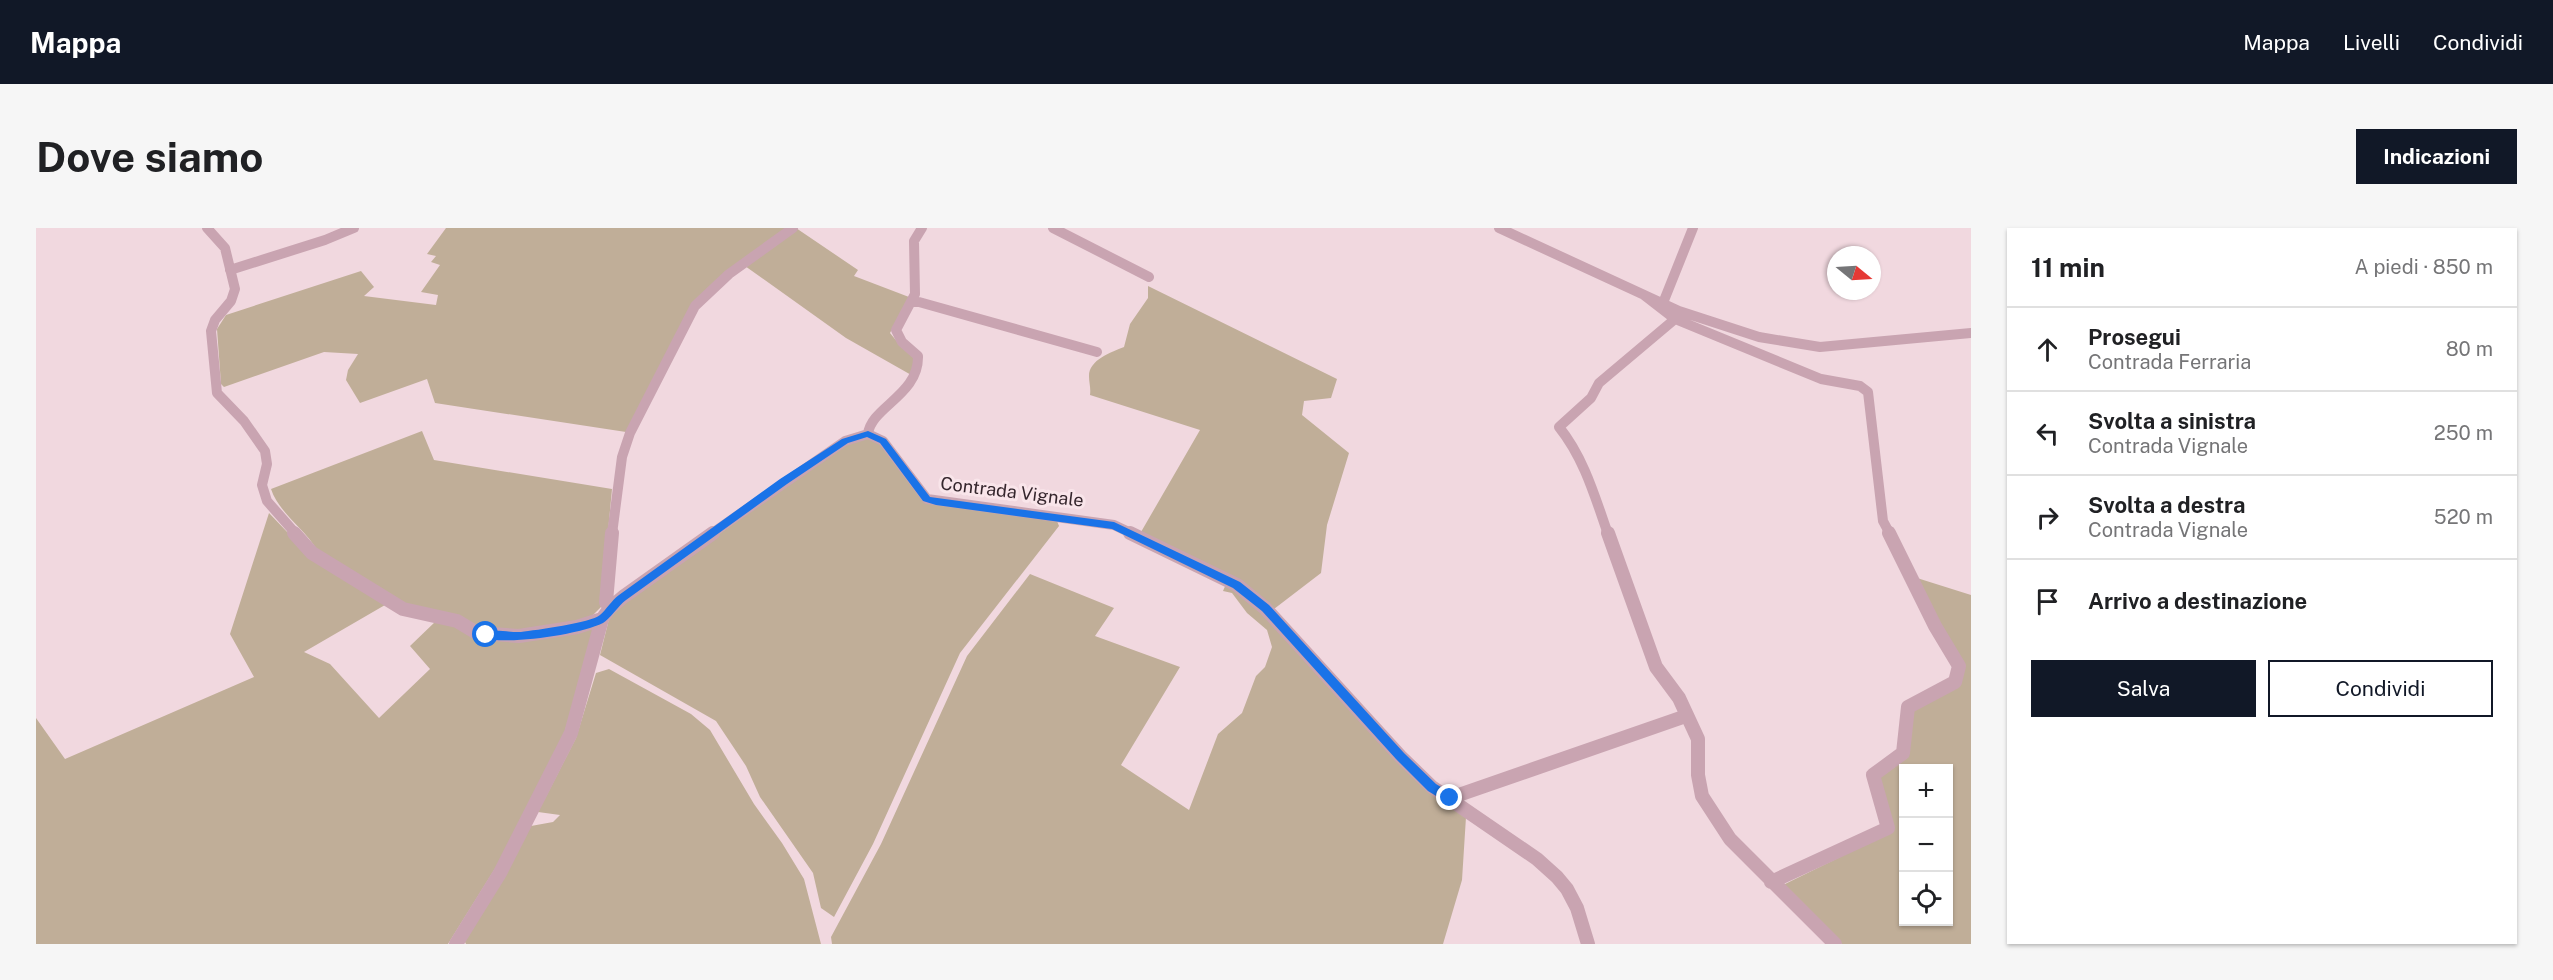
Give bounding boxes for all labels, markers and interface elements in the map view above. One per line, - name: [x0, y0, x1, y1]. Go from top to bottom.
- text: Mappa: [30, 26, 121, 59]
- text: Mappa: [2243, 30, 2310, 55]
- text: Livelli: [2343, 30, 2400, 55]
- text: Condividi: [2433, 30, 2523, 55]
- button: Indicazioni: [2356, 129, 2517, 184]
- text: Dove siamo: [36, 132, 263, 181]
- north arrow: [1827, 246, 1881, 300]
- text: 11 min: [2031, 252, 2105, 283]
- text: A piedi · 850 m: [2354, 255, 2493, 279]
- text: Prosegui: [2088, 324, 2181, 350]
- icon: ahead: [2031, 333, 2064, 366]
- text: 80 m: [2446, 337, 2493, 361]
- text: Contrada Ferraria: [2088, 350, 2251, 374]
- text: Svolta a sinistra: [2088, 408, 2256, 434]
- icon: left: [2031, 417, 2064, 450]
- text: 250 m: [2434, 421, 2493, 445]
- text: Contrada Vignale: [2088, 434, 2248, 458]
- street label: Contrada Vignale: [939, 472, 1085, 511]
- text: Svolta a destra: [2088, 492, 2245, 518]
- icon: right: [2031, 501, 2064, 534]
- text: 520 m: [2434, 505, 2493, 529]
- text: Contrada Vignale: [2088, 518, 2248, 542]
- icon: arrive: [2031, 585, 2064, 618]
- text: Arrivo a destinazione: [2088, 588, 2307, 614]
- route start: [472, 621, 498, 647]
- button: Salva: [2031, 660, 2256, 717]
- button: Condividi: [2268, 660, 2493, 717]
- map controls: [1899, 764, 1953, 926]
- button: +: [1899, 764, 1953, 818]
- route end: [1436, 784, 1462, 810]
- button: −: [1899, 818, 1953, 872]
- button: locate: [1899, 872, 1953, 926]

